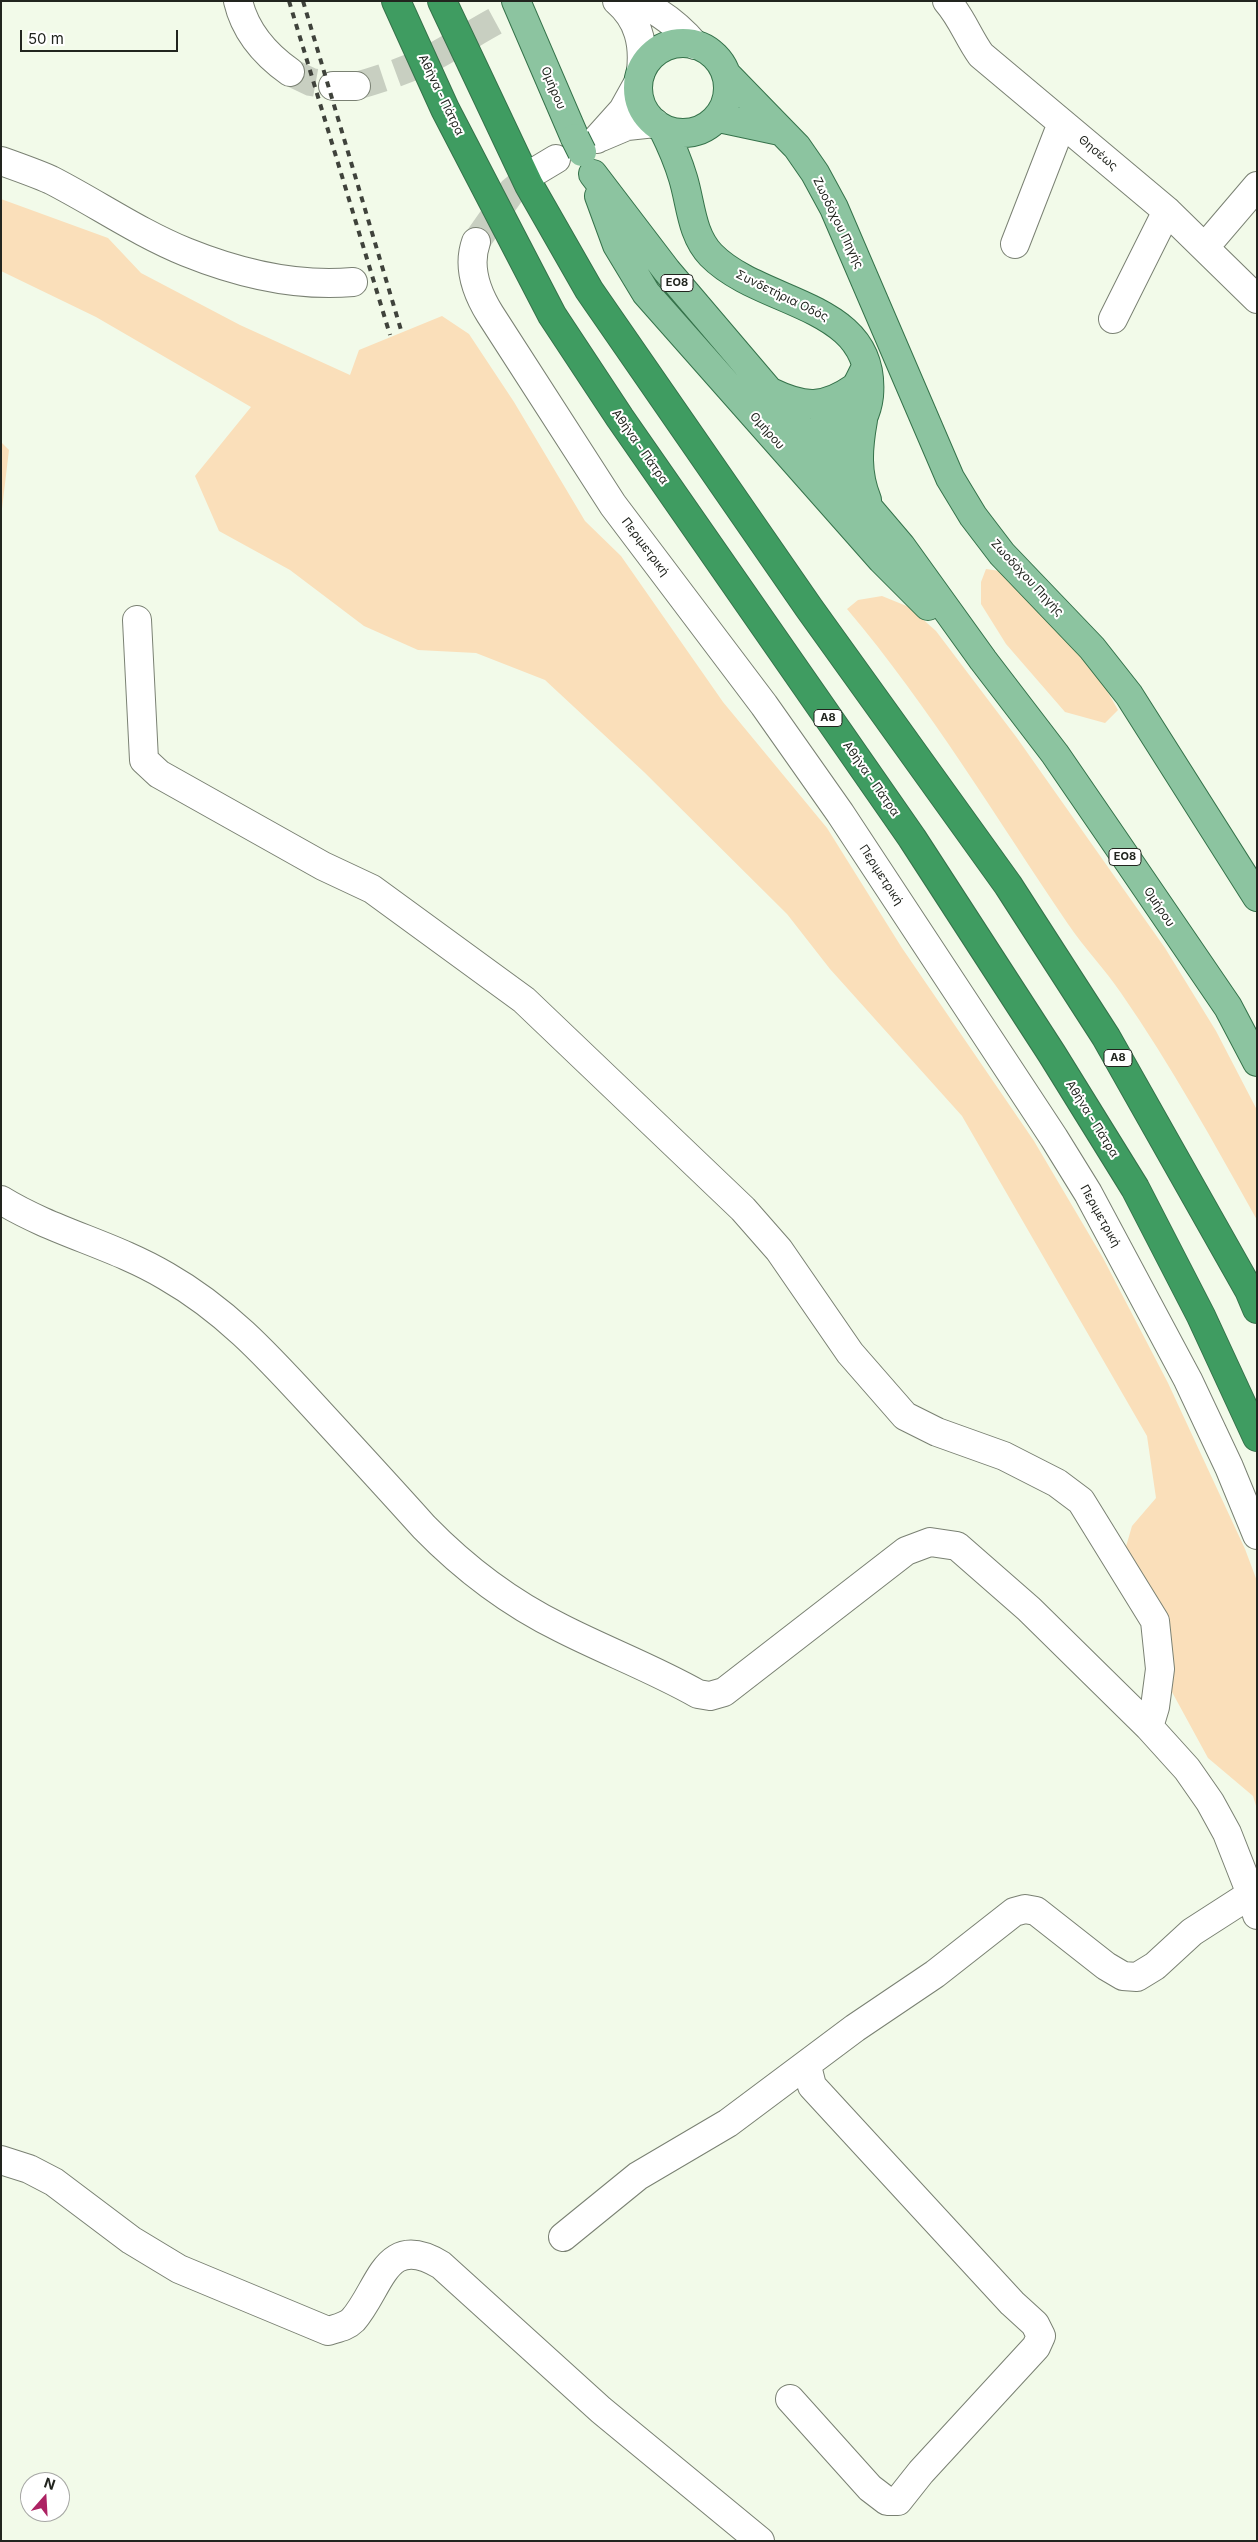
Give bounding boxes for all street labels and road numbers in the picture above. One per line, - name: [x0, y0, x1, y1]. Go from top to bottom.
- street label: Αθήνα - Πάτρα: [415, 52, 467, 138]
- street label: Ομήρου: [538, 65, 568, 111]
- street label: Θησέως: [1075, 132, 1121, 174]
- street label: Ζωοδόχου Πηγής: [810, 175, 866, 271]
- street label: Συνδετήρια Οδός: [733, 267, 831, 325]
- road number: ΕΟ8: [661, 274, 693, 292]
- street label: Αθήνα - Πάτρα: [609, 407, 671, 487]
- street label: Ομήρου: [747, 409, 787, 453]
- street label: Περιμετρική: [618, 515, 672, 579]
- street label: Ζωοδόχου Πηγής: [988, 537, 1066, 619]
- road number: Α8: [814, 710, 842, 726]
- street label: Αθήνα - Πάτρα: [840, 739, 902, 819]
- street label: Περιμετρική: [856, 842, 906, 908]
- road number: ΕΟ8: [1109, 849, 1141, 866]
- street label: Ομήρου: [1140, 884, 1178, 930]
- road number: Α8: [1104, 1050, 1132, 1066]
- street label: Αθήνα - Πάτρα: [1063, 1078, 1121, 1160]
- street label: Περιμετρική: [1077, 1182, 1123, 1250]

